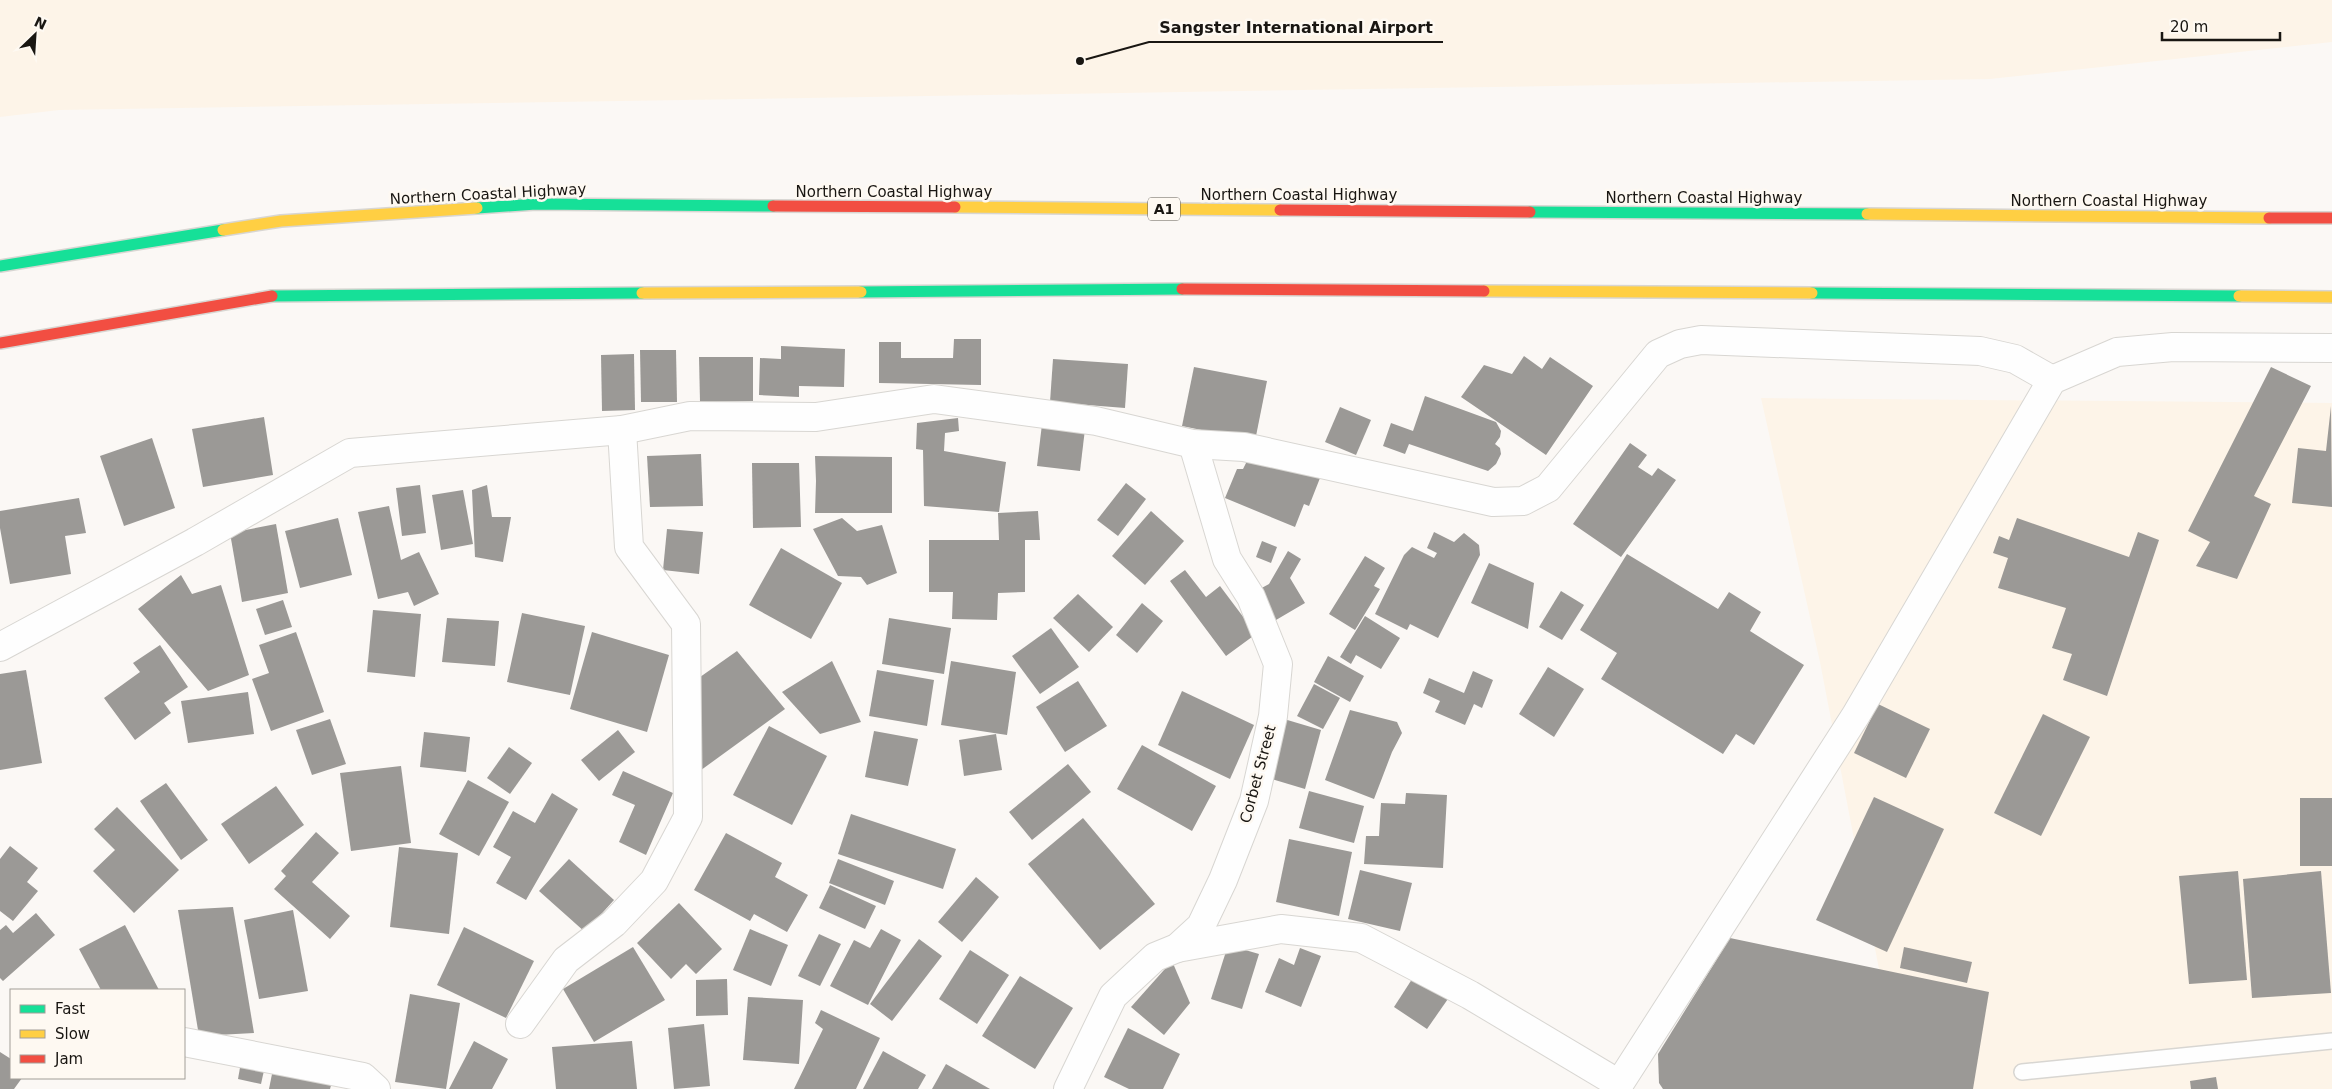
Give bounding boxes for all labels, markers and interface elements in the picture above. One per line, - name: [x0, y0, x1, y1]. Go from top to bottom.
- north arrow: [10, 10, 60, 60]
- scale bar: [2162, 10, 2280, 42]
- callout: Sangster International Airport: [1149, 11, 1443, 42]
- text: N: [32, 13, 49, 33]
- text: Sangster International Airport: [1159, 18, 1433, 37]
- text: 20 m: [2170, 18, 2208, 36]
- street label: Northern Coastal Highway: [389, 180, 587, 208]
- street label: Northern Coastal Highway: [796, 183, 993, 201]
- street label: Northern Coastal Highway: [1201, 186, 1398, 204]
- street label: Northern Coastal Highway: [1606, 189, 1803, 207]
- street label: Northern Coastal Highway: [2011, 192, 2208, 210]
- road number: A1: [1148, 198, 1180, 220]
- street label: Corbet Street: [1236, 723, 1280, 825]
- legend: [10, 989, 185, 1079]
- text: Fast: [55, 1000, 85, 1018]
- text: Slow: [55, 1025, 90, 1043]
- text: Jam: [54, 1050, 83, 1068]

